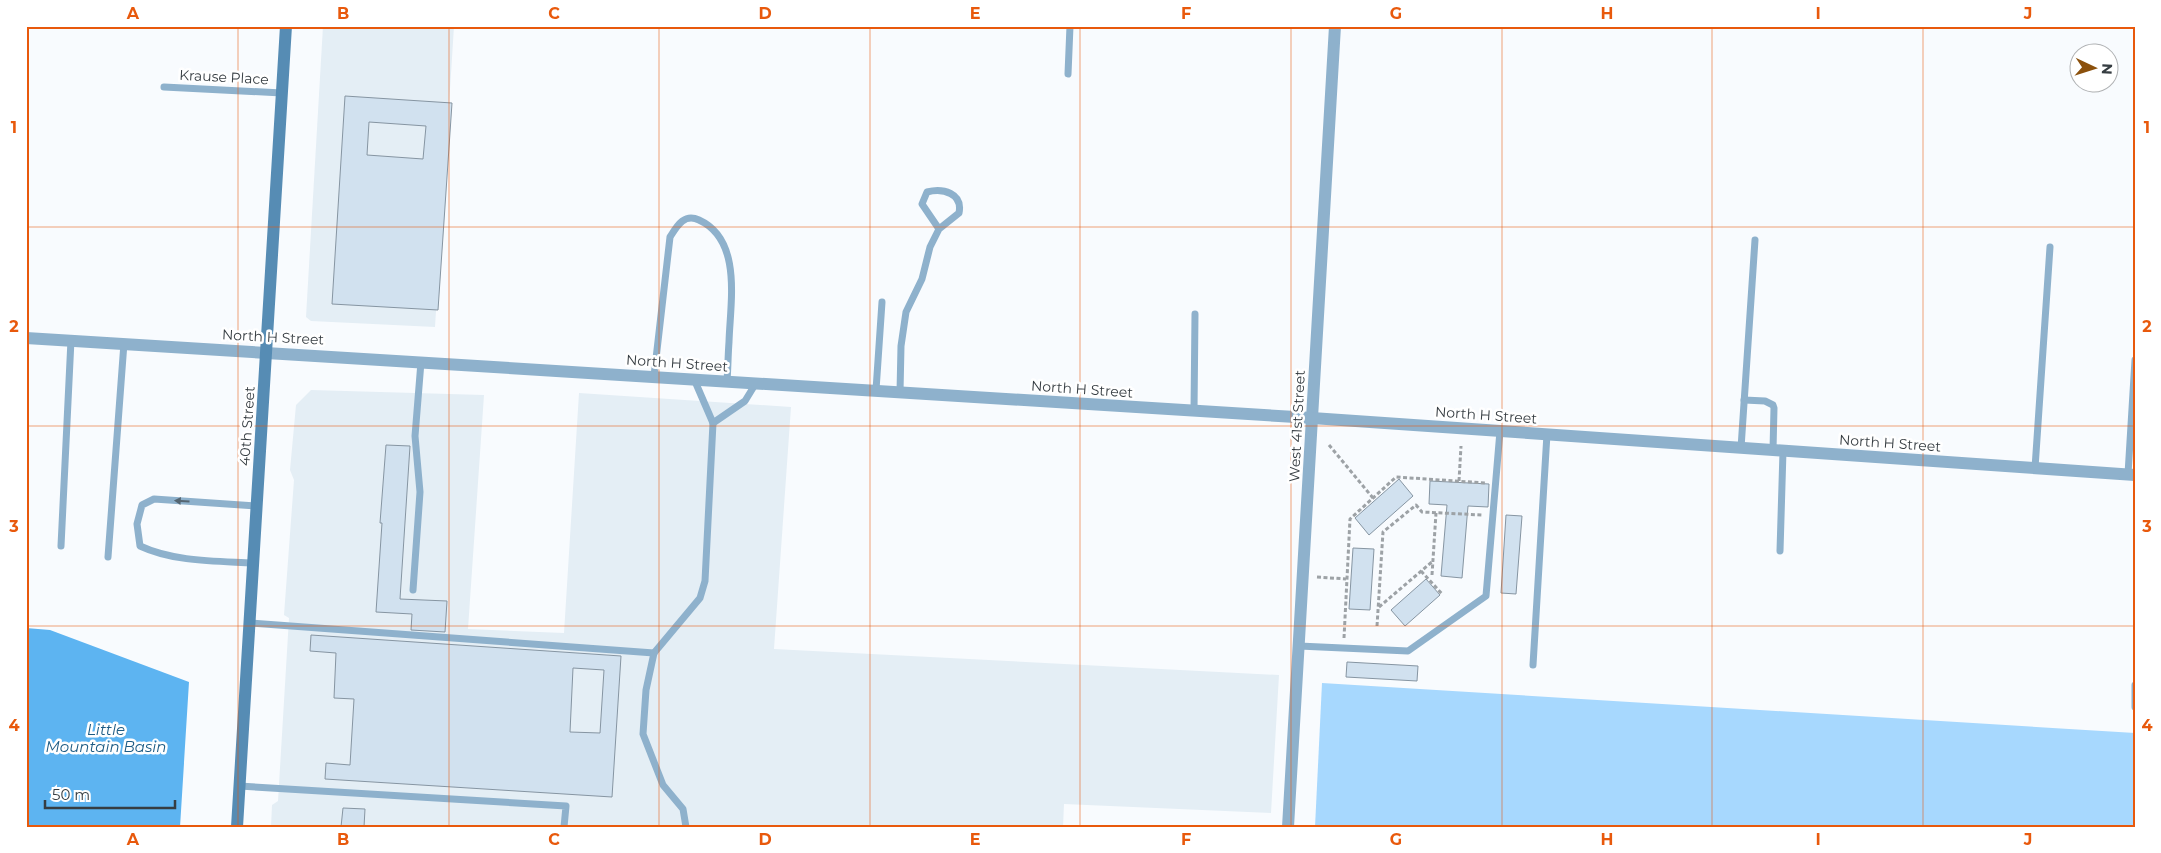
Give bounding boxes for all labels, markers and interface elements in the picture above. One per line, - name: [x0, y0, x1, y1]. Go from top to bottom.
- text: A: [126, 4, 140, 23]
- text: B: [337, 4, 349, 23]
- text: C: [548, 4, 560, 23]
- text: D: [758, 4, 772, 23]
- text: E: [970, 4, 980, 23]
- text: F: [1181, 4, 1191, 23]
- text: G: [1390, 4, 1402, 23]
- text: H: [1601, 4, 1613, 23]
- text: I: [1815, 4, 1821, 23]
- text: J: [2023, 4, 2032, 23]
- north arrow: [2068, 42, 2118, 92]
- text: N: [2098, 63, 2116, 75]
- street label: Krause Place: [179, 66, 269, 88]
- text: 1: [11, 118, 17, 137]
- text: 1: [2144, 118, 2150, 137]
- text: 2: [9, 317, 19, 336]
- text: 2: [2142, 317, 2152, 336]
- street label: North H Street: [222, 325, 325, 349]
- street label: North H Street: [625, 350, 729, 376]
- street label: West 41st Street: [1285, 369, 1309, 482]
- street label: North H Street: [1030, 376, 1134, 402]
- street label: 40th Street: [235, 385, 259, 466]
- street label: North H Street: [1434, 402, 1538, 428]
- street label: North H Street: [1838, 430, 1942, 456]
- one-way arrow: [174, 496, 190, 504]
- text: 3: [8, 517, 19, 536]
- text: 3: [2141, 517, 2152, 536]
- text: 4: [8, 716, 20, 735]
- text: 4: [2141, 716, 2153, 735]
- water label: Little Mountain Basin: [45, 720, 167, 756]
- scale bar: [45, 778, 175, 810]
- text: 50 m: [52, 785, 90, 804]
- text: A: [126, 830, 140, 849]
- text: B: [337, 830, 349, 849]
- text: C: [548, 830, 560, 849]
- text: D: [758, 830, 772, 849]
- text: E: [970, 830, 980, 849]
- text: F: [1181, 830, 1191, 849]
- text: G: [1390, 830, 1402, 849]
- text: H: [1601, 830, 1613, 849]
- text: I: [1815, 830, 1821, 849]
- text: J: [2023, 830, 2032, 849]

